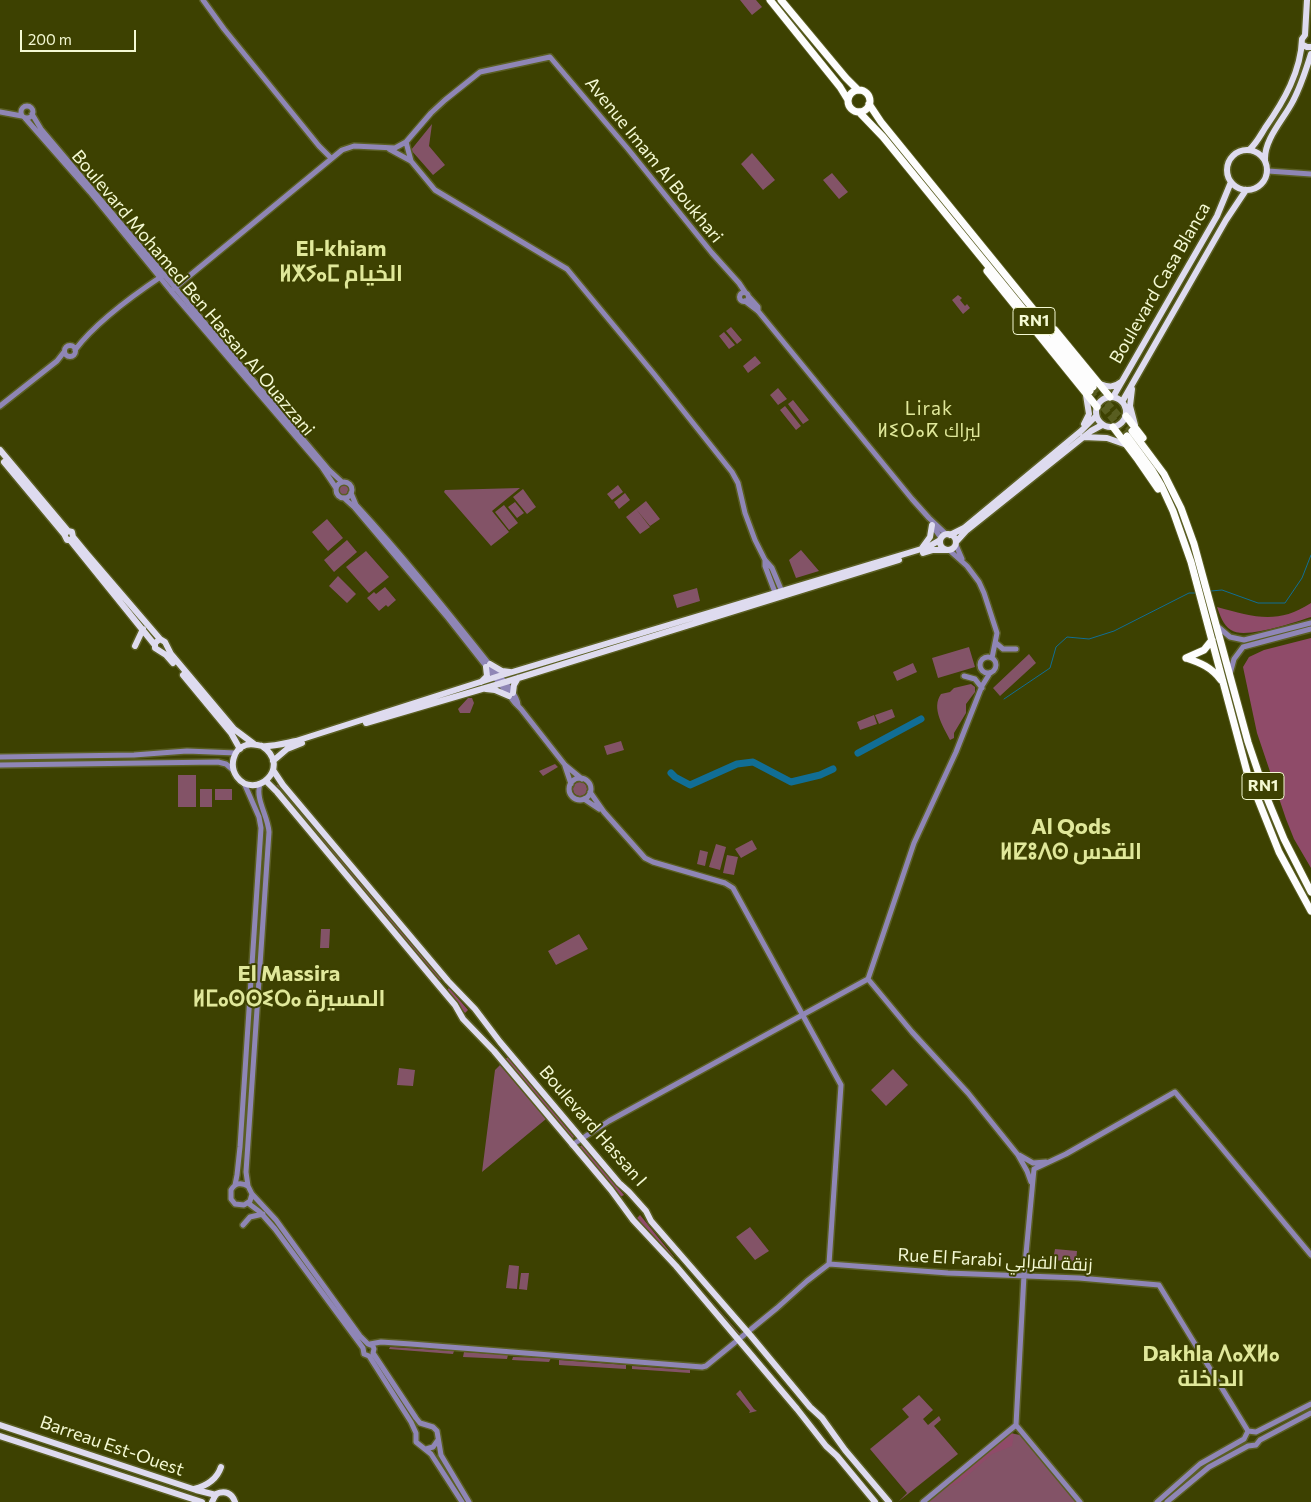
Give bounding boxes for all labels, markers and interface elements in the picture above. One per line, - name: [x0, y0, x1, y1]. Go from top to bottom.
- scale bar: [22, 20, 139, 52]
- text: 200 m: [28, 30, 72, 48]
- street label: Avenue Imam Al Boukhari: [580, 73, 728, 247]
- street label: Boulevard Mohamed Ben Hassan Al Ouazzani: [67, 146, 319, 440]
- street label: Boulevard Casa Blanca: [1105, 199, 1215, 367]
- district label: El-khiam ⵍⵅⵢⴰⵎ الخيام: [279, 236, 403, 288]
- road number: RN1: [1013, 308, 1055, 334]
- district label: Lirak ⵍⵉⵔⴰⴽ ليراك: [880, 398, 978, 442]
- road number: RN1: [1242, 772, 1284, 799]
- district label: Al Qods ⵍⵇⵓⴷⵙ القدس: [1000, 814, 1142, 866]
- district label: El Massira ⵍⵎⴰⵙⵙⵉⵔⴰ المسيرة: [193, 961, 385, 1012]
- street label: Boulevard Hassan I: [535, 1061, 651, 1191]
- street label: Rue El Farabi زنقة الفرابي: [897, 1244, 1093, 1276]
- district label: Dakhla ⴷⴰⵅⵍⴰ الداخلة: [1142, 1341, 1280, 1392]
- street label: Barreau Est-Ouest: [37, 1411, 187, 1481]

